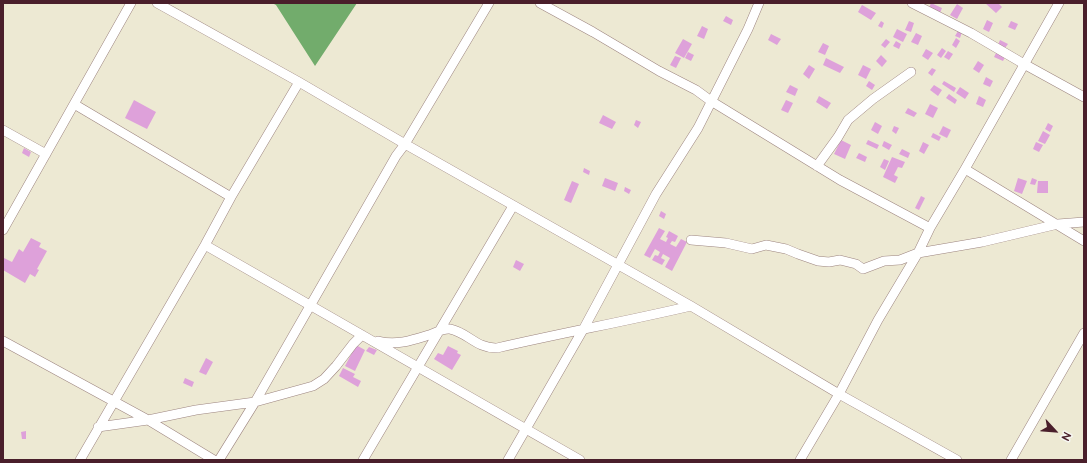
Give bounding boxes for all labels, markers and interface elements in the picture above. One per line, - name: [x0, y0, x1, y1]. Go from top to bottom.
- north arrow: [1035, 411, 1075, 451]
- text: N: [1058, 430, 1074, 443]

